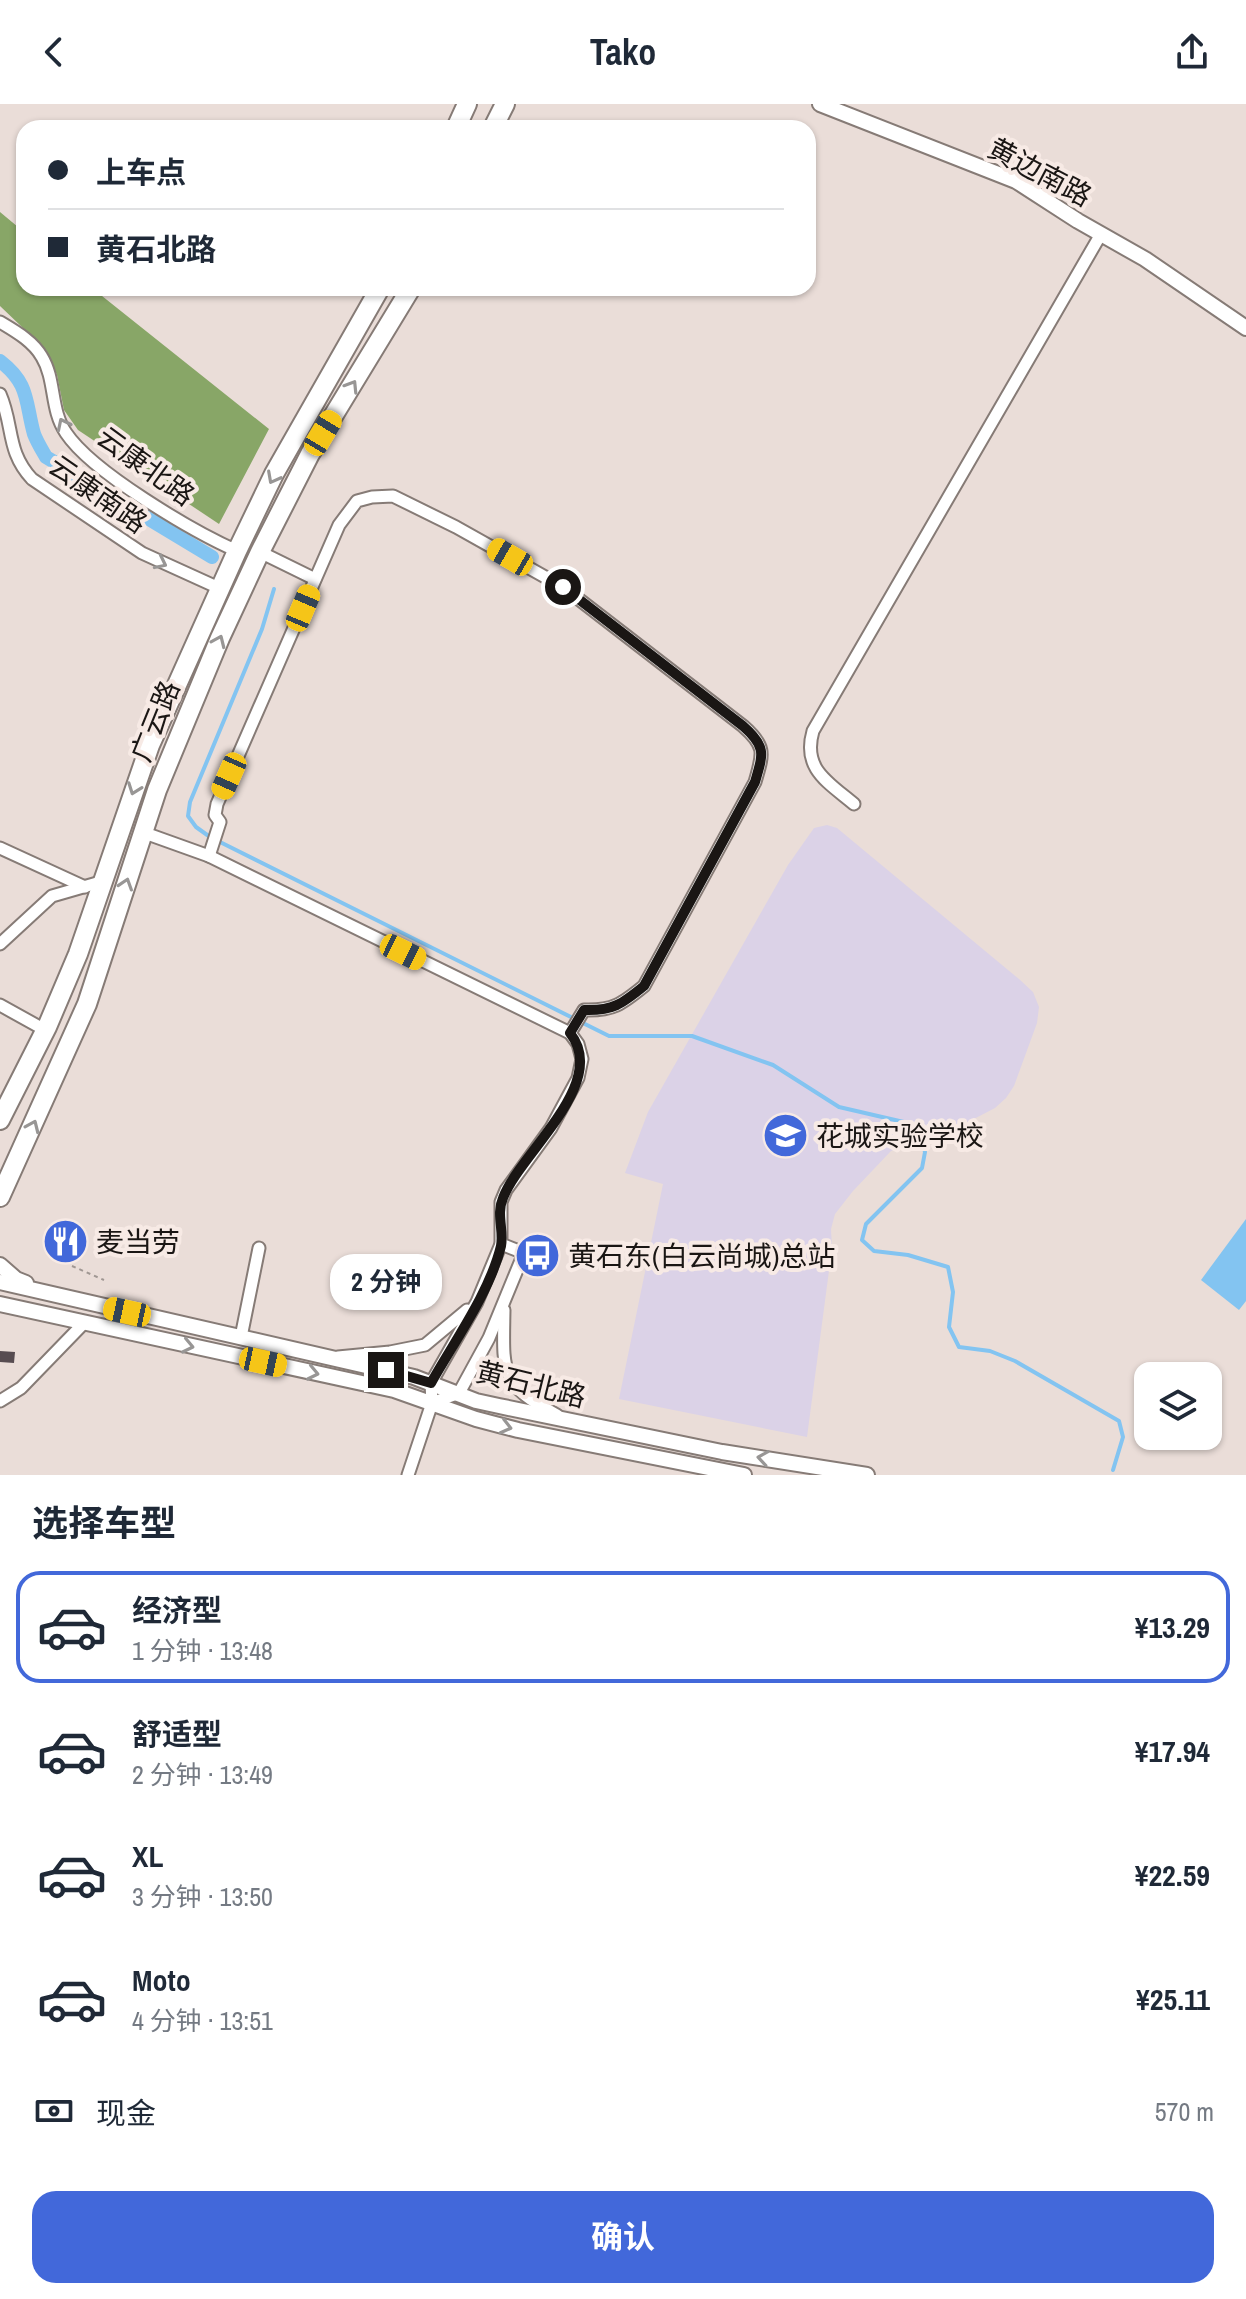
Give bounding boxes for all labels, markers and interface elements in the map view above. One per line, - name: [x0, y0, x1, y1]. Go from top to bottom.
- text: Tako: [590, 28, 656, 76]
- icon: back: [32, 30, 76, 74]
- icon: share: [1170, 30, 1214, 74]
- street label: 黄边南路: [982, 129, 1098, 215]
- text: 上车点: [96, 152, 186, 192]
- text: 黄石北路: [96, 229, 216, 269]
- one-way arrow: [342, 380, 357, 395]
- car: [300, 406, 346, 460]
- one-way arrow: [57, 418, 73, 433]
- street label: 云康北路: [90, 418, 202, 514]
- street label: 云康南路: [41, 446, 155, 542]
- one-way arrow: [267, 469, 282, 484]
- car: [483, 535, 537, 579]
- one-way arrow: [152, 553, 167, 569]
- route start: [545, 569, 581, 605]
- car: [283, 581, 323, 635]
- one-way arrow: [209, 635, 225, 650]
- street label: 广云路: [122, 675, 188, 767]
- car: [208, 749, 250, 803]
- one-way arrow: [127, 781, 144, 795]
- one-way arrow: [117, 878, 133, 891]
- car: [376, 931, 430, 973]
- school or university icon: 花城实验学校: [761, 1112, 809, 1160]
- place label: 花城实验学校: [816, 1117, 984, 1155]
- one-way arrow: [23, 1120, 39, 1135]
- restaurant icon: 麦当劳: [41, 1218, 89, 1266]
- place label: 麦当劳: [96, 1223, 180, 1261]
- bus stop icon: 黄石东(白云尚城)总站: [513, 1232, 561, 1280]
- place label: 黄石东(白云尚城)总站: [568, 1237, 835, 1275]
- callout: 2 分钟: [330, 1254, 442, 1310]
- text: 2 分钟: [351, 1264, 421, 1299]
- car: [101, 1295, 153, 1329]
- one-way arrow: [180, 1337, 194, 1354]
- car: [237, 1345, 289, 1379]
- route end: [368, 1352, 404, 1388]
- street label: 黄石北路: [472, 1352, 590, 1416]
- map controls: [1134, 1362, 1222, 1450]
- button: layers: [1134, 1362, 1222, 1450]
- one-way arrow: [306, 1364, 320, 1381]
- one-way arrow: [499, 1418, 513, 1435]
- one-way arrow: [756, 1451, 770, 1468]
- text: 选择车型: [32, 1499, 176, 1547]
- text: 经济型: [132, 1590, 222, 1630]
- icon: car: [36, 1591, 108, 1663]
- text: ¥13.29: [1135, 1607, 1210, 1647]
- text: 1 分钟 · 13:48: [132, 1633, 273, 1668]
- text: 舒适型: [132, 1714, 222, 1754]
- icon: car: [36, 1715, 108, 1787]
- text: ¥17.94: [1135, 1731, 1210, 1771]
- text: 2 分钟 · 13:49: [132, 1757, 273, 1792]
- text: XL: [132, 1836, 163, 1876]
- icon: car: [36, 1839, 108, 1911]
- text: ¥22.59: [1135, 1855, 1210, 1895]
- text: 3 分钟 · 13:50: [132, 1879, 273, 1914]
- text: Moto: [132, 1960, 191, 2000]
- icon: car: [36, 1963, 108, 2035]
- text: ¥25.11: [1136, 1979, 1210, 2019]
- text: 4 分钟 · 13:51: [132, 2003, 273, 2038]
- icon: cash: [32, 2089, 76, 2133]
- text: 现金: [96, 2093, 156, 2133]
- text: 570 m: [1155, 2094, 1214, 2129]
- button: 确认: [32, 2191, 1214, 2283]

